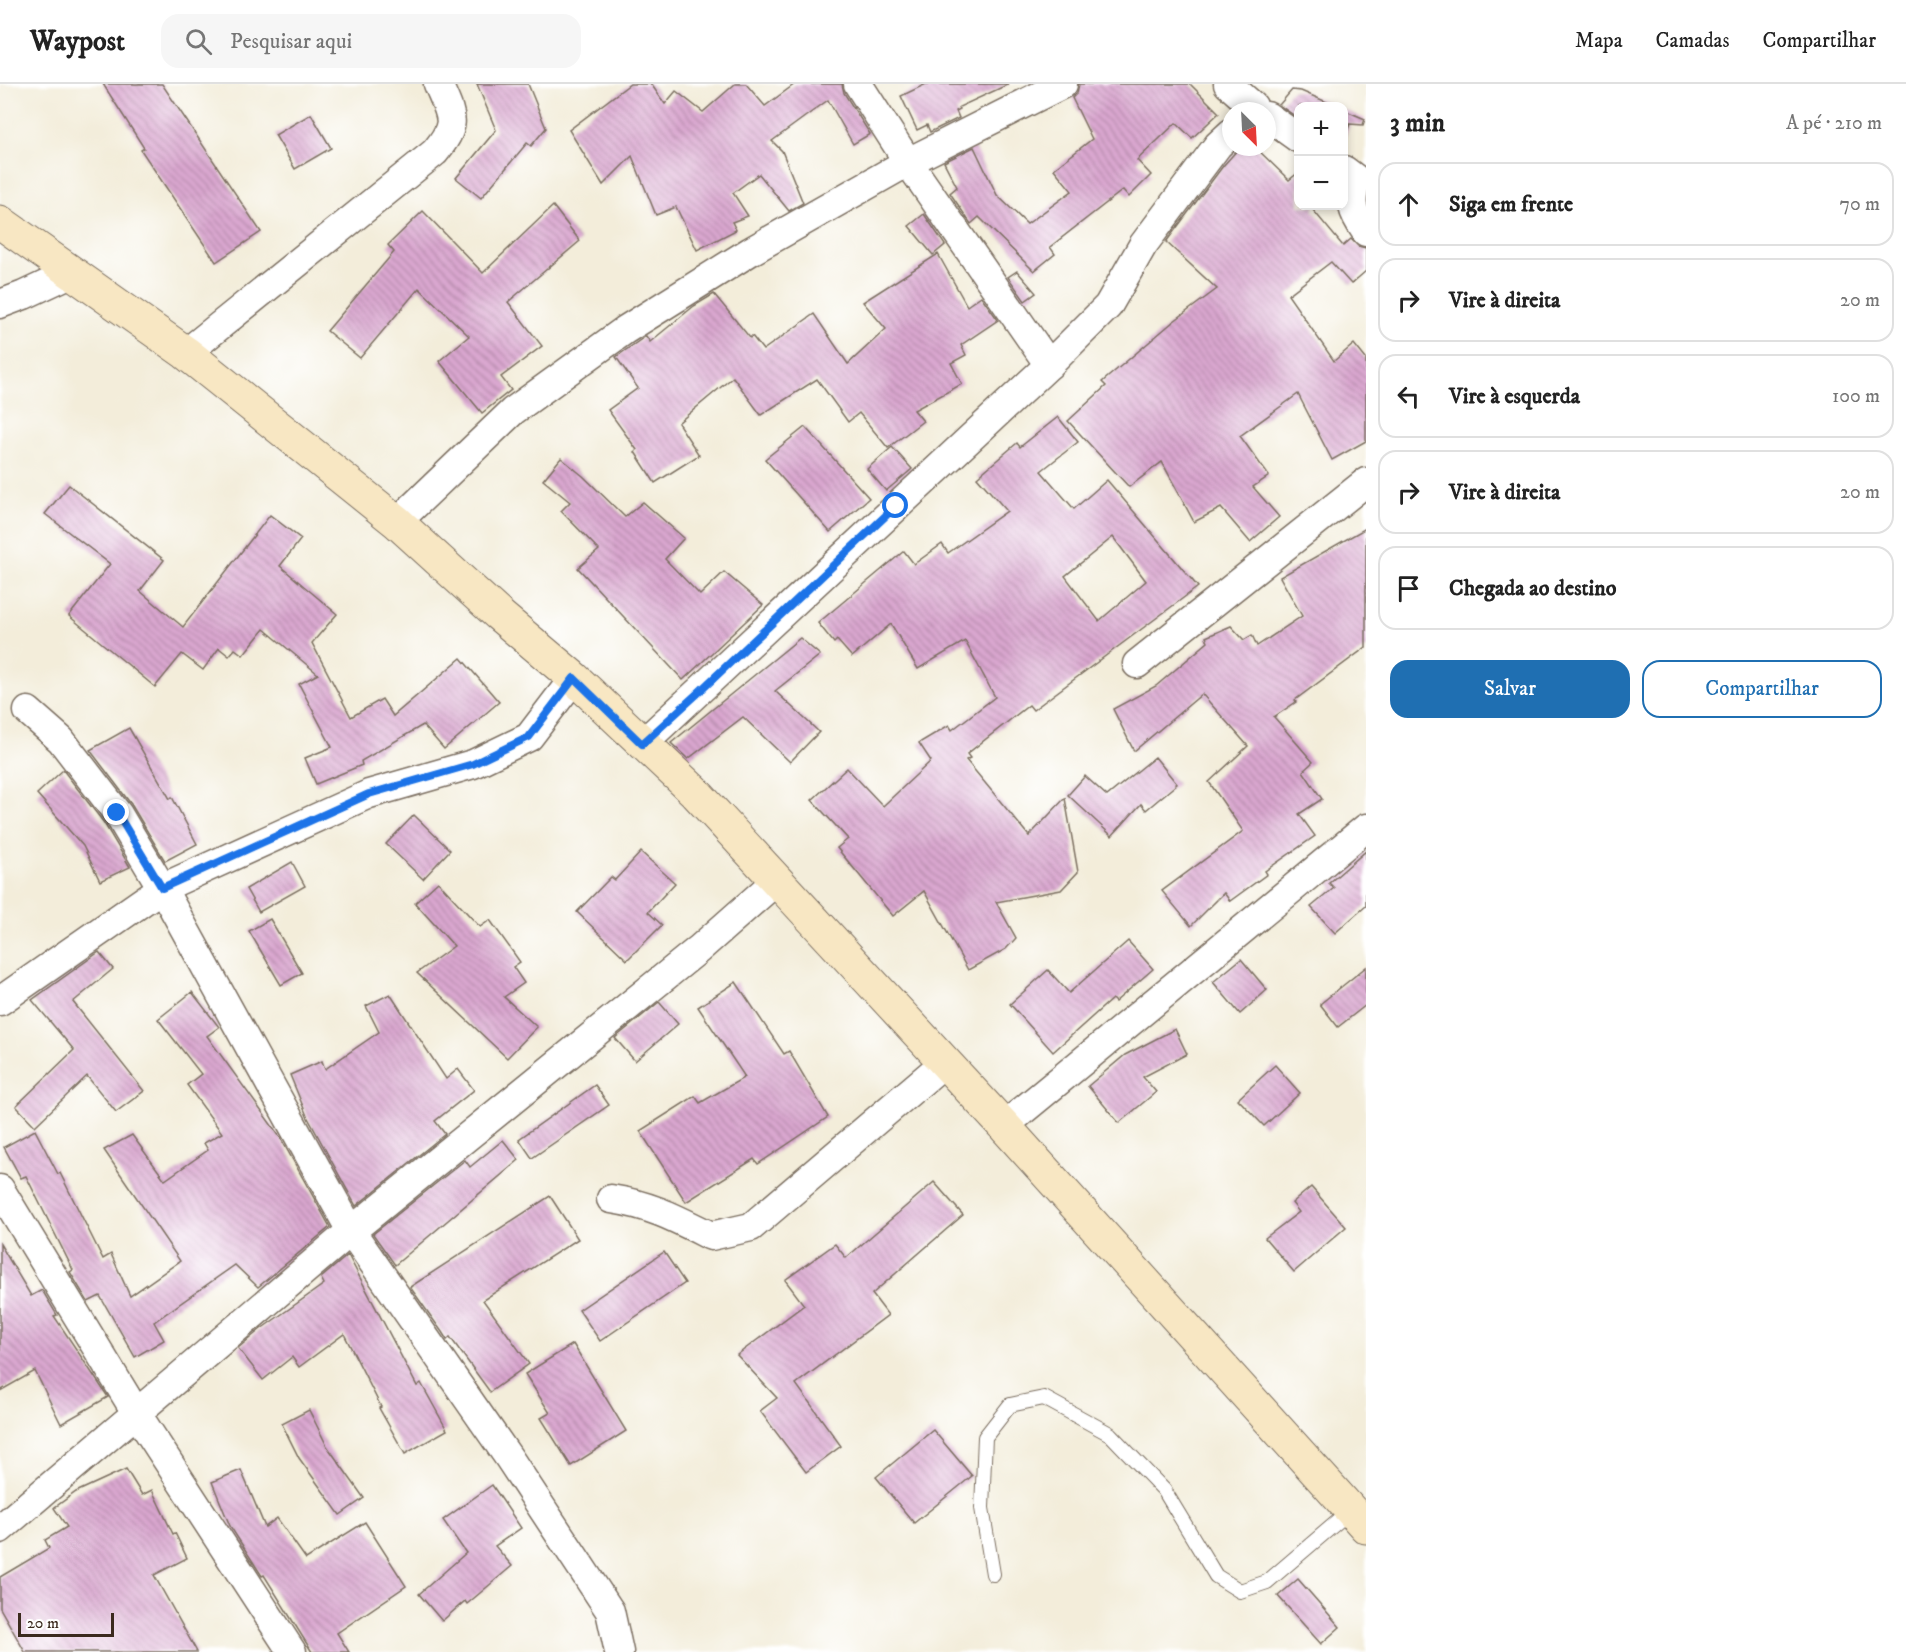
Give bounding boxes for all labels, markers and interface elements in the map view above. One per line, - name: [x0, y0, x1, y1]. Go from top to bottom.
- search box: [161, 14, 581, 68]
- text: Waypost: [30, 24, 125, 59]
- icon: search: [182, 25, 215, 58]
- text: Pesquisar aqui: [230, 28, 352, 55]
- text: Mapa: [1575, 28, 1623, 54]
- text: Camadas: [1656, 28, 1730, 54]
- text: Compartilhar: [1763, 28, 1876, 54]
- north arrow: [1222, 102, 1276, 156]
- map controls: [1294, 102, 1348, 210]
- button: +: [1294, 102, 1348, 156]
- text: 3 min: [1390, 107, 1445, 140]
- text: A pé · 210 m: [1786, 111, 1882, 136]
- button: −: [1294, 156, 1348, 210]
- icon: ahead: [1392, 188, 1425, 221]
- text: Siga em frente: [1449, 191, 1573, 218]
- text: 70 m: [1839, 192, 1880, 217]
- icon: right: [1392, 284, 1425, 317]
- text: Vire à direita: [1449, 287, 1560, 314]
- text: 20 m: [1840, 288, 1880, 313]
- icon: left: [1392, 380, 1425, 413]
- text: Vire à esquerda: [1449, 383, 1580, 410]
- text: 100 m: [1832, 384, 1880, 409]
- icon: right: [1392, 476, 1425, 509]
- text: Vire à direita: [1449, 479, 1560, 506]
- text: 20 m: [1840, 480, 1880, 505]
- route start: [882, 492, 908, 518]
- icon: arrive: [1392, 572, 1425, 605]
- text: Chegada ao destino: [1449, 575, 1616, 602]
- button: Salvar: [1390, 660, 1630, 718]
- button: Compartilhar: [1642, 660, 1882, 718]
- route end: [103, 799, 129, 825]
- scale bar: [18, 1610, 114, 1638]
- text: 20 m: [27, 1613, 59, 1633]

